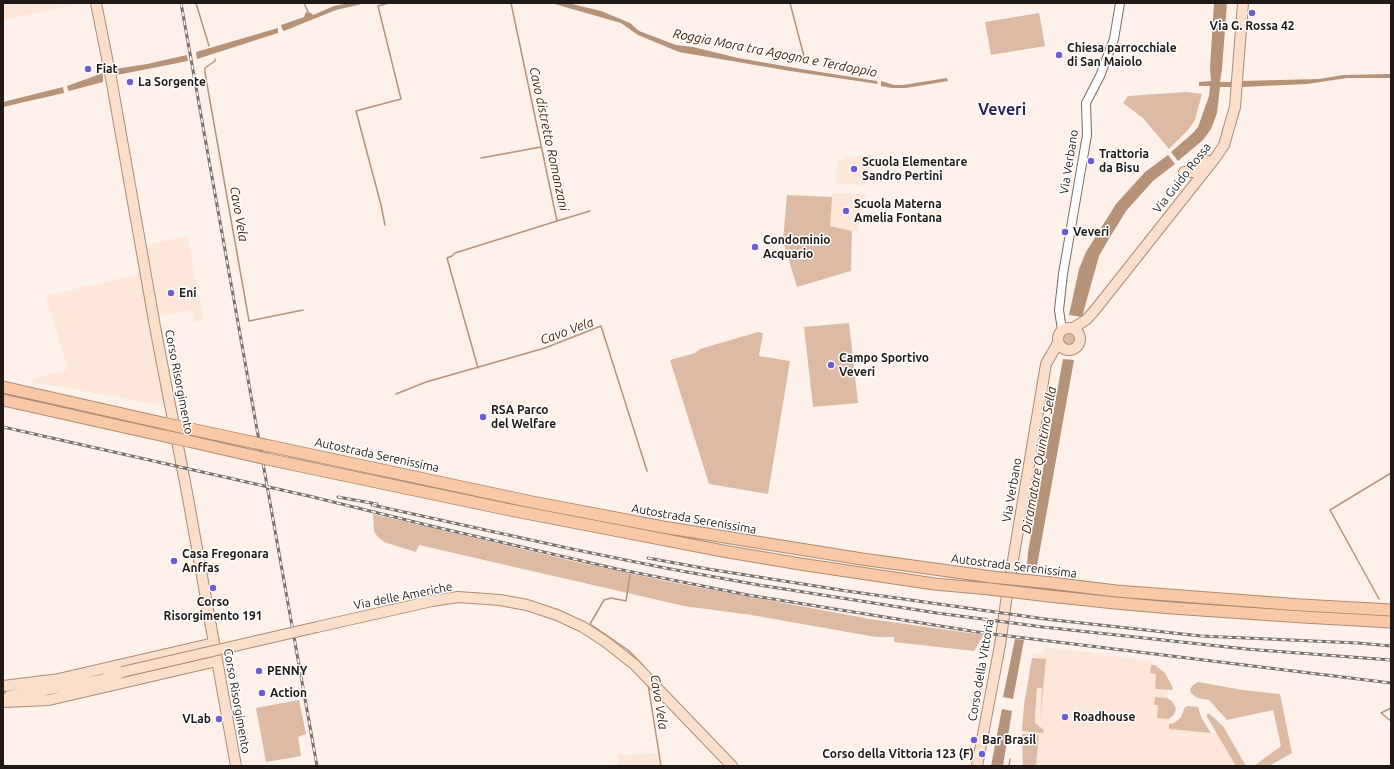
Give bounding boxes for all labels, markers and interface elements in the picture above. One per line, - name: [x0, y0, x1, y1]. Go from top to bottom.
- marker: Via G. Rossa 42: [1247, 8, 1257, 18]
- place label: Via G. Rossa 42: [1210, 19, 1294, 33]
- water label: Roggia Mora tra Agogna e Terdoppio: [672, 26, 878, 80]
- place label: Chiesa parrocchiale di San Maiolo: [1067, 41, 1177, 69]
- marker: Chiesa parrocchiale di San Maiolo: [1054, 50, 1064, 60]
- place label: Fiat: [96, 62, 118, 76]
- marker: Fiat: [83, 64, 93, 74]
- water label: Cavo distretto Romanzani: [526, 65, 572, 213]
- place label: La Sorgente: [138, 75, 206, 89]
- marker: La Sorgente: [125, 77, 135, 87]
- district label: Veveri: [978, 100, 1026, 120]
- street label: Via Verbano: [1057, 129, 1081, 195]
- street label: Via Guido Rossa: [1150, 140, 1214, 216]
- place label: Trattoria da Bisu: [1099, 147, 1149, 175]
- place label: Scuola Elementare Sandro Pertini: [862, 155, 967, 183]
- marker: Trattoria da Bisu: [1086, 156, 1096, 166]
- marker: Scuola Elementare Sandro Pertini: [849, 164, 859, 174]
- water label: Cavo Vela: [226, 185, 252, 243]
- place label: Scuola Materna Amelia Fontana: [854, 197, 942, 225]
- marker: Scuola Materna Amelia Fontana: [841, 206, 851, 216]
- place label: Veveri: [1073, 225, 1109, 239]
- marker: Veveri: [1060, 227, 1070, 237]
- place label: Condominio Acquario: [763, 233, 830, 261]
- marker: Condominio Acquario: [750, 242, 760, 252]
- place label: Eni: [179, 286, 196, 300]
- marker: Eni: [166, 288, 176, 298]
- water label: Cavo Vela: [538, 314, 596, 348]
- street label: Corso Risorgimento: [162, 328, 196, 436]
- place label: Campo Sportivo Veveri: [839, 351, 929, 379]
- marker: Campo Sportivo Veveri: [826, 360, 836, 370]
- water label: Diramatore Quintino Sella: [1018, 385, 1060, 535]
- place label: RSA Parco del Welfare: [491, 403, 556, 431]
- marker: RSA Parco del Welfare: [478, 412, 488, 422]
- street label: Autostrada Serenissima: [314, 435, 440, 475]
- street label: Via Verbano: [999, 457, 1025, 523]
- street label: Autostrada Serenissima: [630, 501, 758, 537]
- place label: Casa Fregonara Anffas: [182, 547, 269, 575]
- street label: Autostrada Serenissima: [950, 551, 1078, 581]
- marker: Casa Fregonara Anffas: [169, 556, 179, 566]
- street label: Via delle Americhe: [352, 579, 454, 613]
- marker: Corso Risorgimento 191: [208, 583, 218, 593]
- place label: Corso Risorgimento 191: [164, 595, 262, 623]
- street label: Corso della Vittoria: [965, 618, 997, 722]
- street label: Corso Risorgimento: [221, 647, 253, 755]
- place label: PENNY: [267, 664, 307, 678]
- marker: PENNY: [254, 666, 264, 676]
- water label: Cavo Vela: [647, 673, 671, 731]
- place label: Action: [270, 686, 307, 700]
- marker: Action: [257, 688, 267, 698]
- place label: Roadhouse: [1073, 710, 1135, 724]
- place label: VLab: [182, 712, 211, 726]
- marker: Roadhouse: [1060, 712, 1070, 722]
- marker: VLab: [214, 714, 224, 724]
- place label: Bar Brasil: [982, 733, 1036, 747]
- marker: Bar Brasil: [969, 735, 979, 745]
- place label: Corso della Vittoria 123 (F): [822, 747, 974, 761]
- marker: Corso della Vittoria 123 (F): [977, 749, 987, 759]

